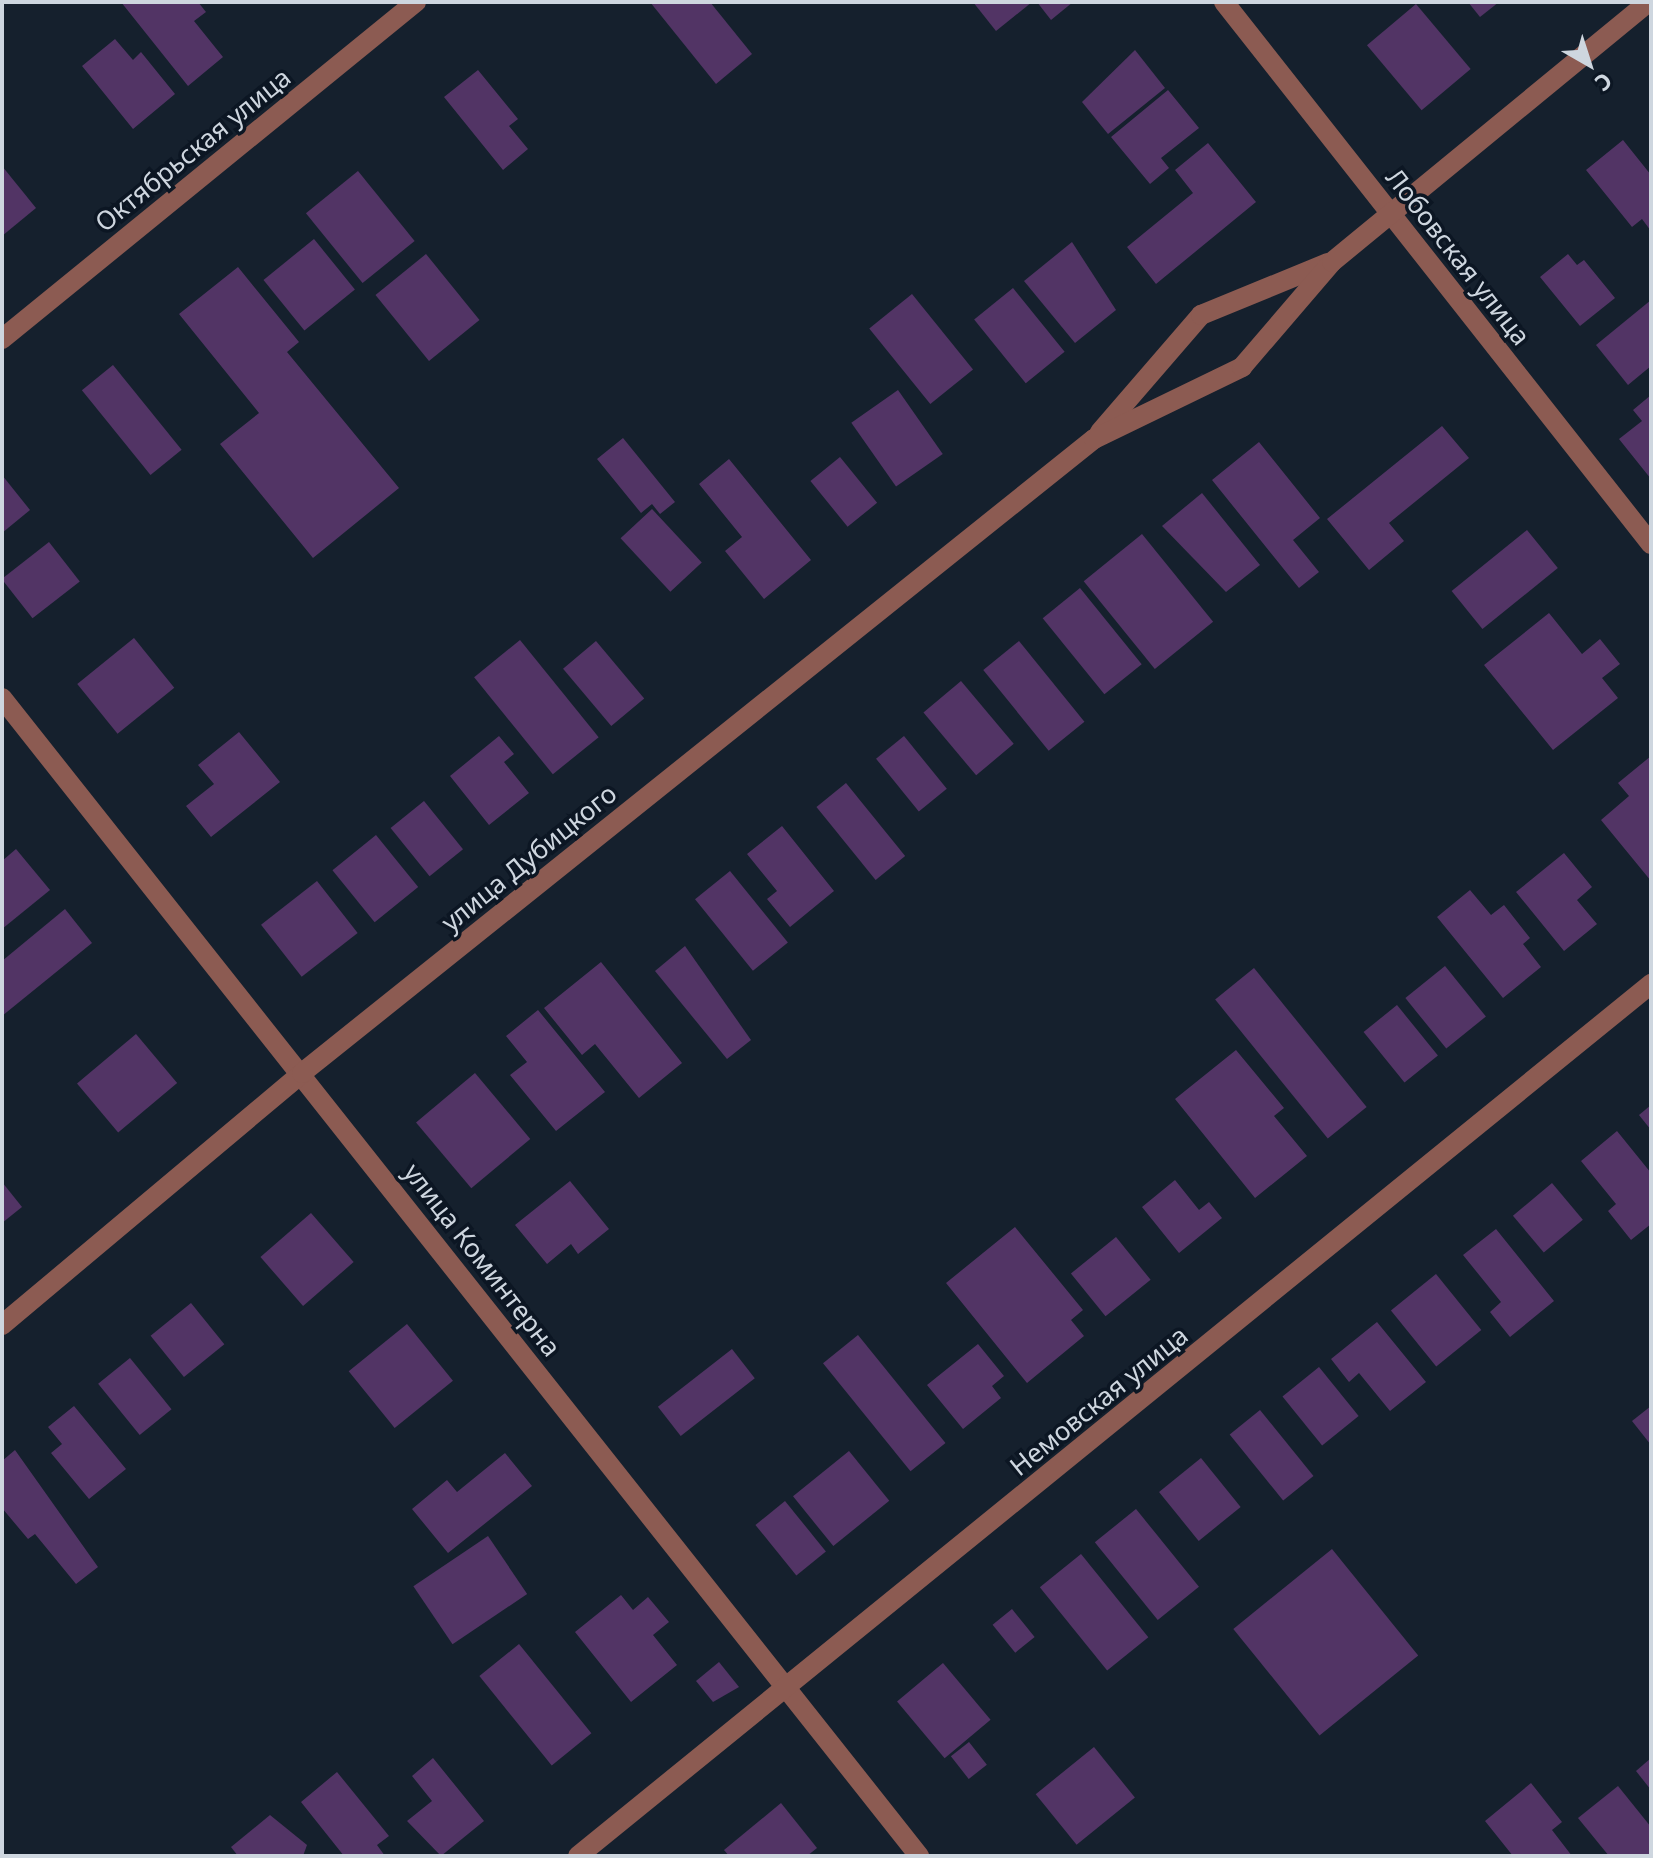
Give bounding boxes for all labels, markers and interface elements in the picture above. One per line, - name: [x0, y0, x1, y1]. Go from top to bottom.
- north arrow: [1549, 24, 1629, 104]
- street label: Октябрьская улица: [89, 62, 297, 238]
- text: С: [1589, 67, 1619, 99]
- street label: Лобовская улица: [1379, 163, 1537, 351]
- street label: улица Дубицкого: [435, 778, 623, 938]
- street label: улица Коминтерна: [397, 1157, 567, 1363]
- street label: Немовская улица: [1004, 1320, 1194, 1482]

